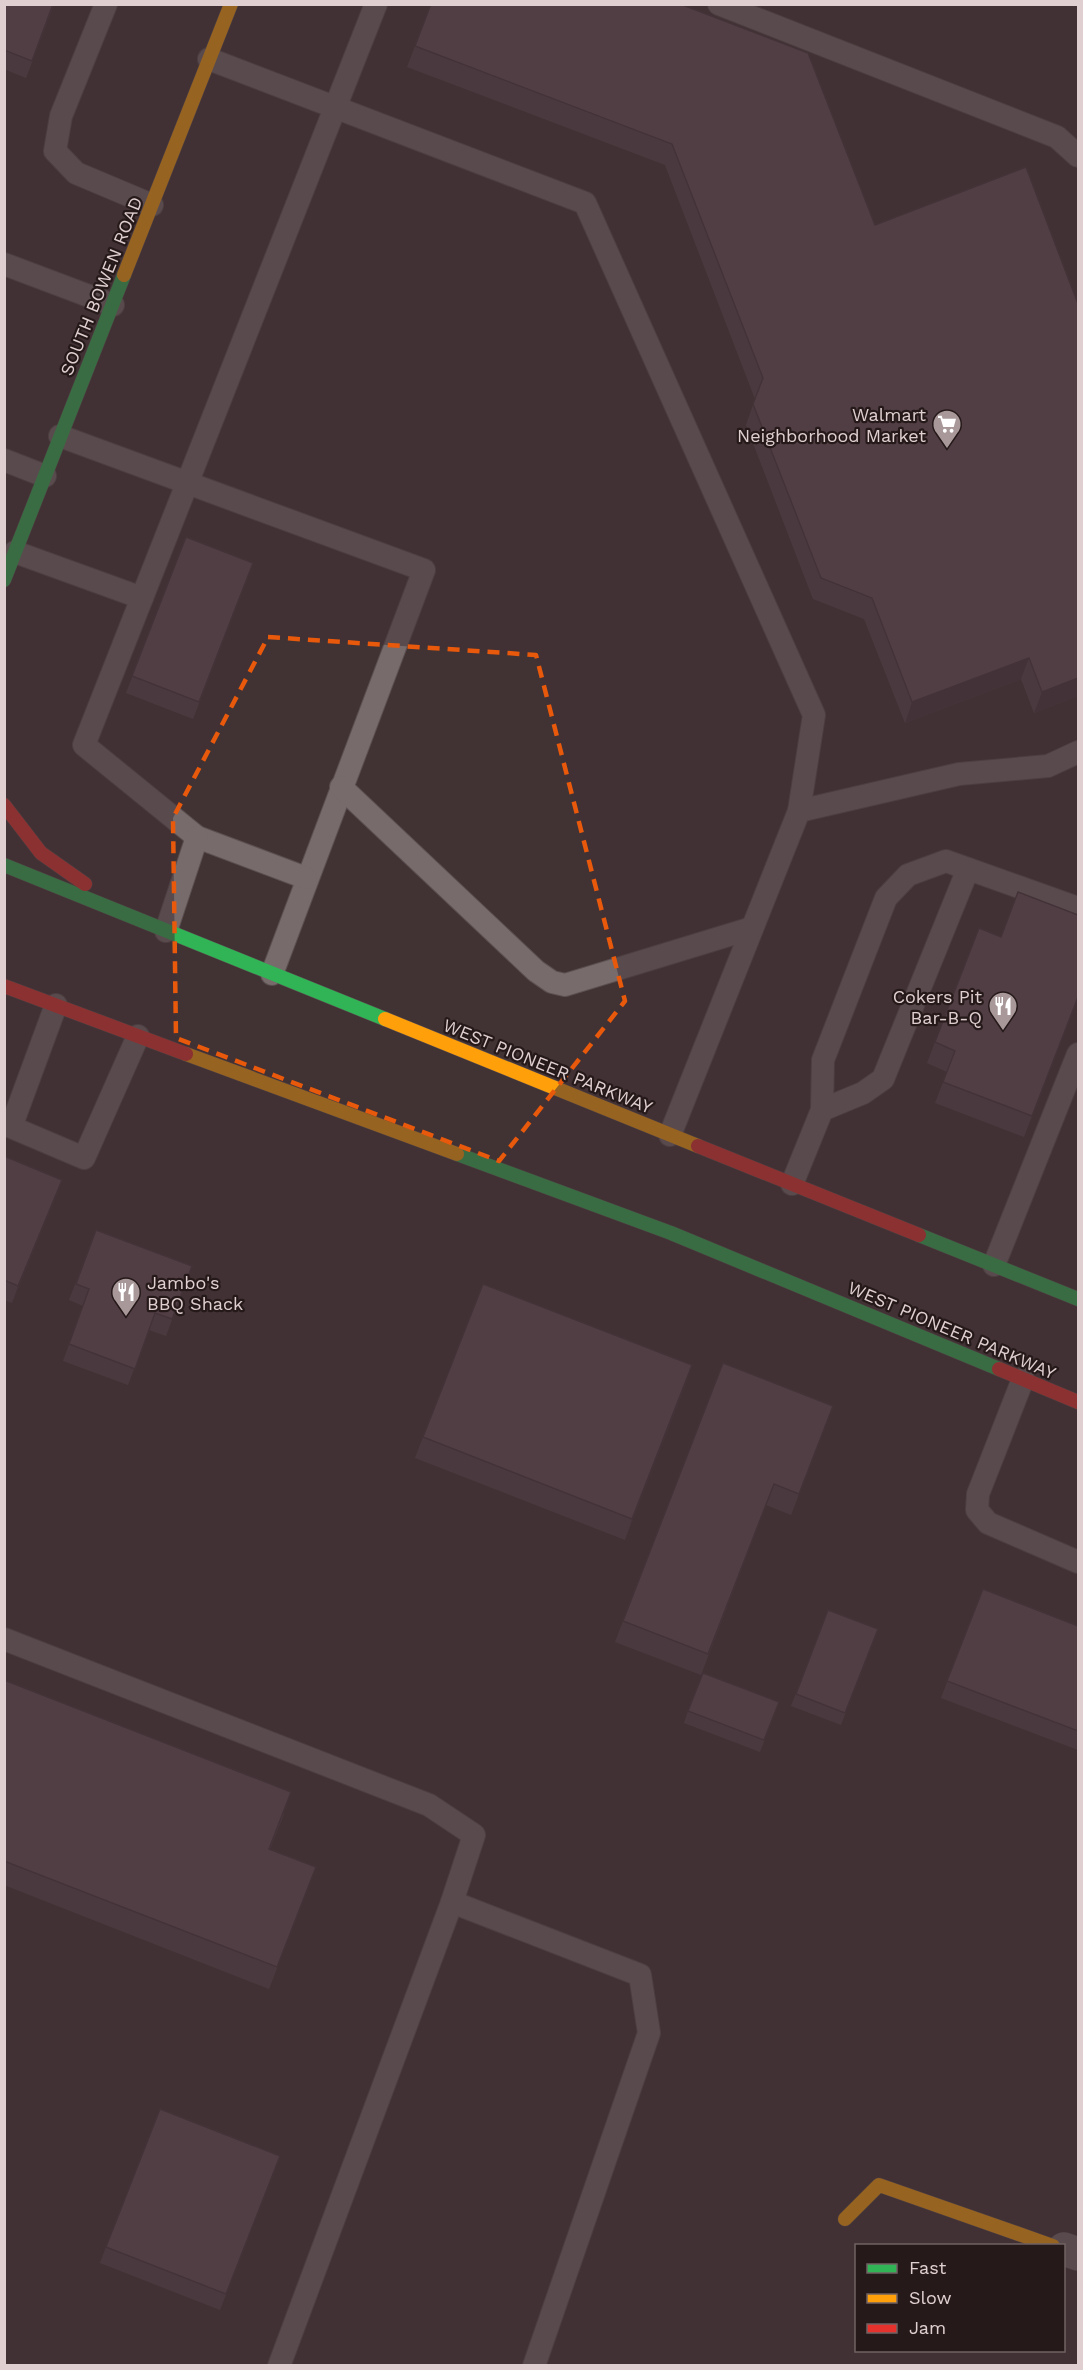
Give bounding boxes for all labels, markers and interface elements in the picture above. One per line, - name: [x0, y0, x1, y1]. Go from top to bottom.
- street label: SOUTH BOWEN ROAD: [55, 194, 147, 378]
- place label: Walmart Neighborhood Market: [737, 404, 926, 446]
- supermarket icon: Walmart Neighborhood Market: [931, 408, 963, 450]
- place label: Cokers Pit Bar-B-Q: [893, 986, 982, 1028]
- restaurant icon: Cokers Pit Bar-B-Q: [987, 990, 1019, 1032]
- street label: WEST PIONEER PARKWAY: [440, 1014, 656, 1118]
- place label: Jambo's BBQ Shack: [147, 1272, 243, 1314]
- restaurant icon: Jambo's BBQ Shack: [110, 1276, 142, 1318]
- street label: WEST PIONEER PARKWAY: [845, 1277, 1060, 1384]
- legend: [855, 2244, 1065, 2352]
- text: Fast: [909, 2257, 947, 2278]
- text: Slow: [909, 2287, 952, 2308]
- text: Jam: [909, 2317, 946, 2338]

